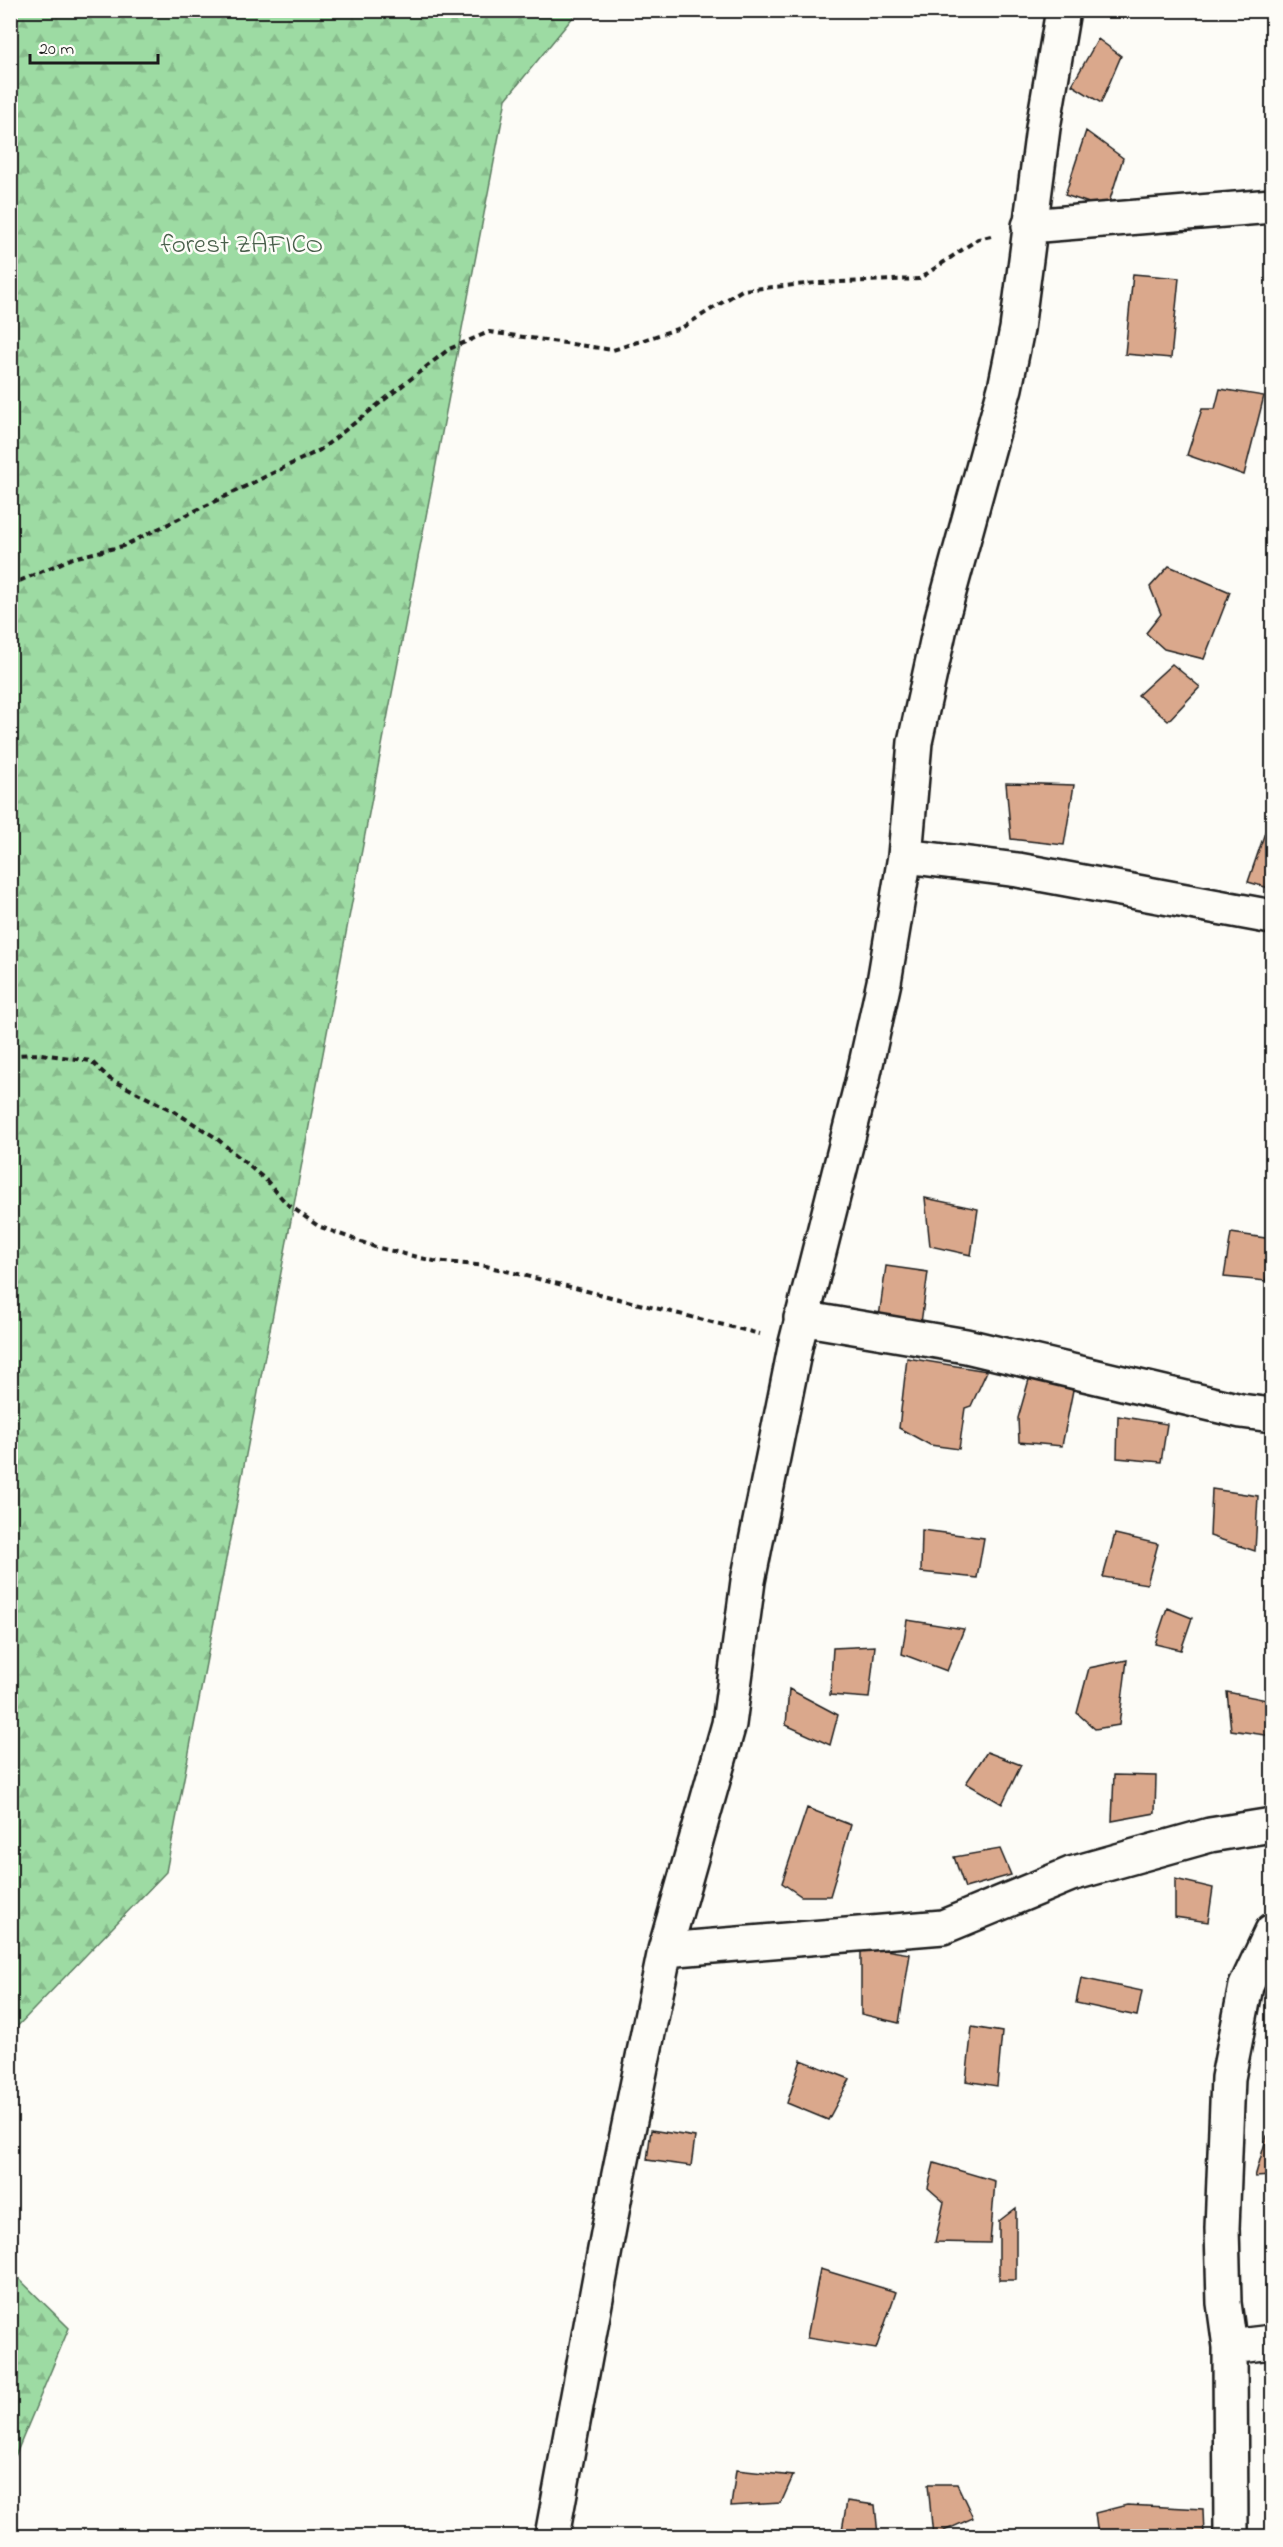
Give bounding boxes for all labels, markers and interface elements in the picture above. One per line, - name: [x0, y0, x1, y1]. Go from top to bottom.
- scale bar: [30, 27, 158, 65]
- text: 20 m: [39, 37, 74, 63]
- park label: forest ZAFICO: [161, 226, 323, 265]

